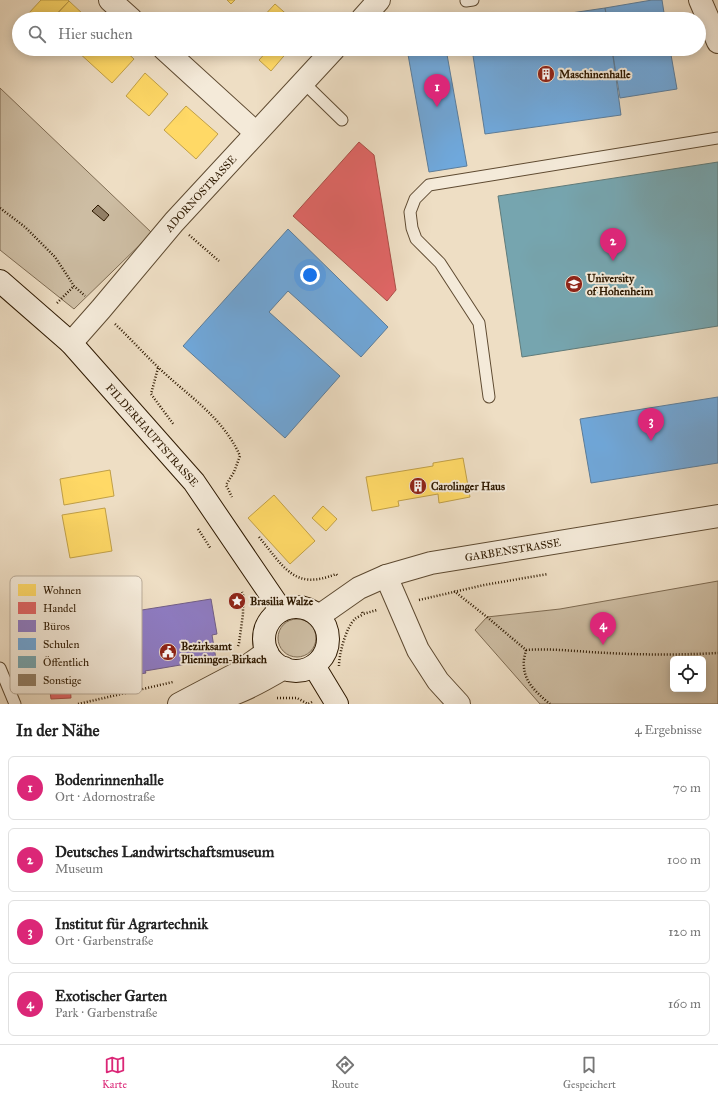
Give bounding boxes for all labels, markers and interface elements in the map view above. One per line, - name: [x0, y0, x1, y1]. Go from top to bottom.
- search box: [12, 12, 706, 56]
- icon: search: [26, 23, 48, 45]
- text: Hier suchen: [58, 25, 133, 43]
- building icon: Maschinenhalle: [536, 64, 556, 84]
- place label: Maschinenhalle: [559, 68, 631, 81]
- pin: 1: [424, 74, 450, 107]
- street label: ADORNOSTRASSE: [162, 153, 239, 235]
- pin: 2: [600, 228, 626, 261]
- your location: [300, 265, 320, 285]
- place label: University of Hohenheim: [587, 272, 654, 298]
- school or university icon: University of Hohenheim: [564, 274, 584, 294]
- street label: FILDERHAUPTSTRASSE: [103, 381, 201, 489]
- pin: 3: [638, 408, 664, 441]
- building icon: Carolinger Haus: [408, 476, 428, 496]
- place label: Carolinger Haus: [431, 480, 505, 493]
- street label: GARBENSTRASSE: [464, 536, 562, 564]
- legend: [10, 576, 142, 694]
- text: Wohnen: [43, 584, 81, 597]
- place icon: Brasilia Walze: [227, 591, 247, 611]
- place label: Brasilia Walze: [250, 595, 314, 608]
- text: Handel: [43, 602, 76, 615]
- pin: 4: [590, 612, 616, 645]
- text: Büros: [43, 620, 70, 633]
- text: Schulen: [43, 638, 79, 651]
- place label: Bezirksamt Plieningen‐Birkach: [181, 640, 268, 666]
- public building icon: Bezirksamt Plieningen‐Birkach: [158, 642, 178, 662]
- text: Öffentlich: [43, 655, 89, 669]
- map controls: [670, 656, 706, 692]
- button: locate: [670, 656, 706, 692]
- text: Sonstige: [43, 674, 82, 687]
- text: In der Nähe: [16, 720, 100, 741]
- text: 4 Ergebnisse: [635, 722, 702, 738]
- text: Bodenrinnenhalle: [55, 771, 164, 789]
- text: 1: [27, 780, 33, 796]
- text: 70 m: [673, 780, 701, 796]
- text: Ort · Adornostraße: [55, 789, 155, 805]
- text: Deutsches Landwirtschaftsmuseum: [55, 843, 274, 861]
- text: 2: [27, 852, 33, 868]
- text: 100 m: [667, 852, 701, 868]
- text: Museum: [55, 861, 103, 877]
- text: Institut für Agrartechnik: [55, 915, 208, 933]
- text: 3: [27, 924, 33, 940]
- text: 120 m: [668, 924, 701, 940]
- text: Ort · Garbenstraße: [55, 933, 153, 949]
- text: Exotischer Garten: [55, 987, 167, 1005]
- text: 4: [26, 996, 34, 1012]
- text: 160 m: [668, 996, 701, 1012]
- text: Park · Garbenstraße: [55, 1005, 157, 1021]
- tab: Karte: [102, 1054, 127, 1091]
- tab: Route: [331, 1054, 359, 1091]
- tab: Gespeichert: [563, 1054, 616, 1091]

